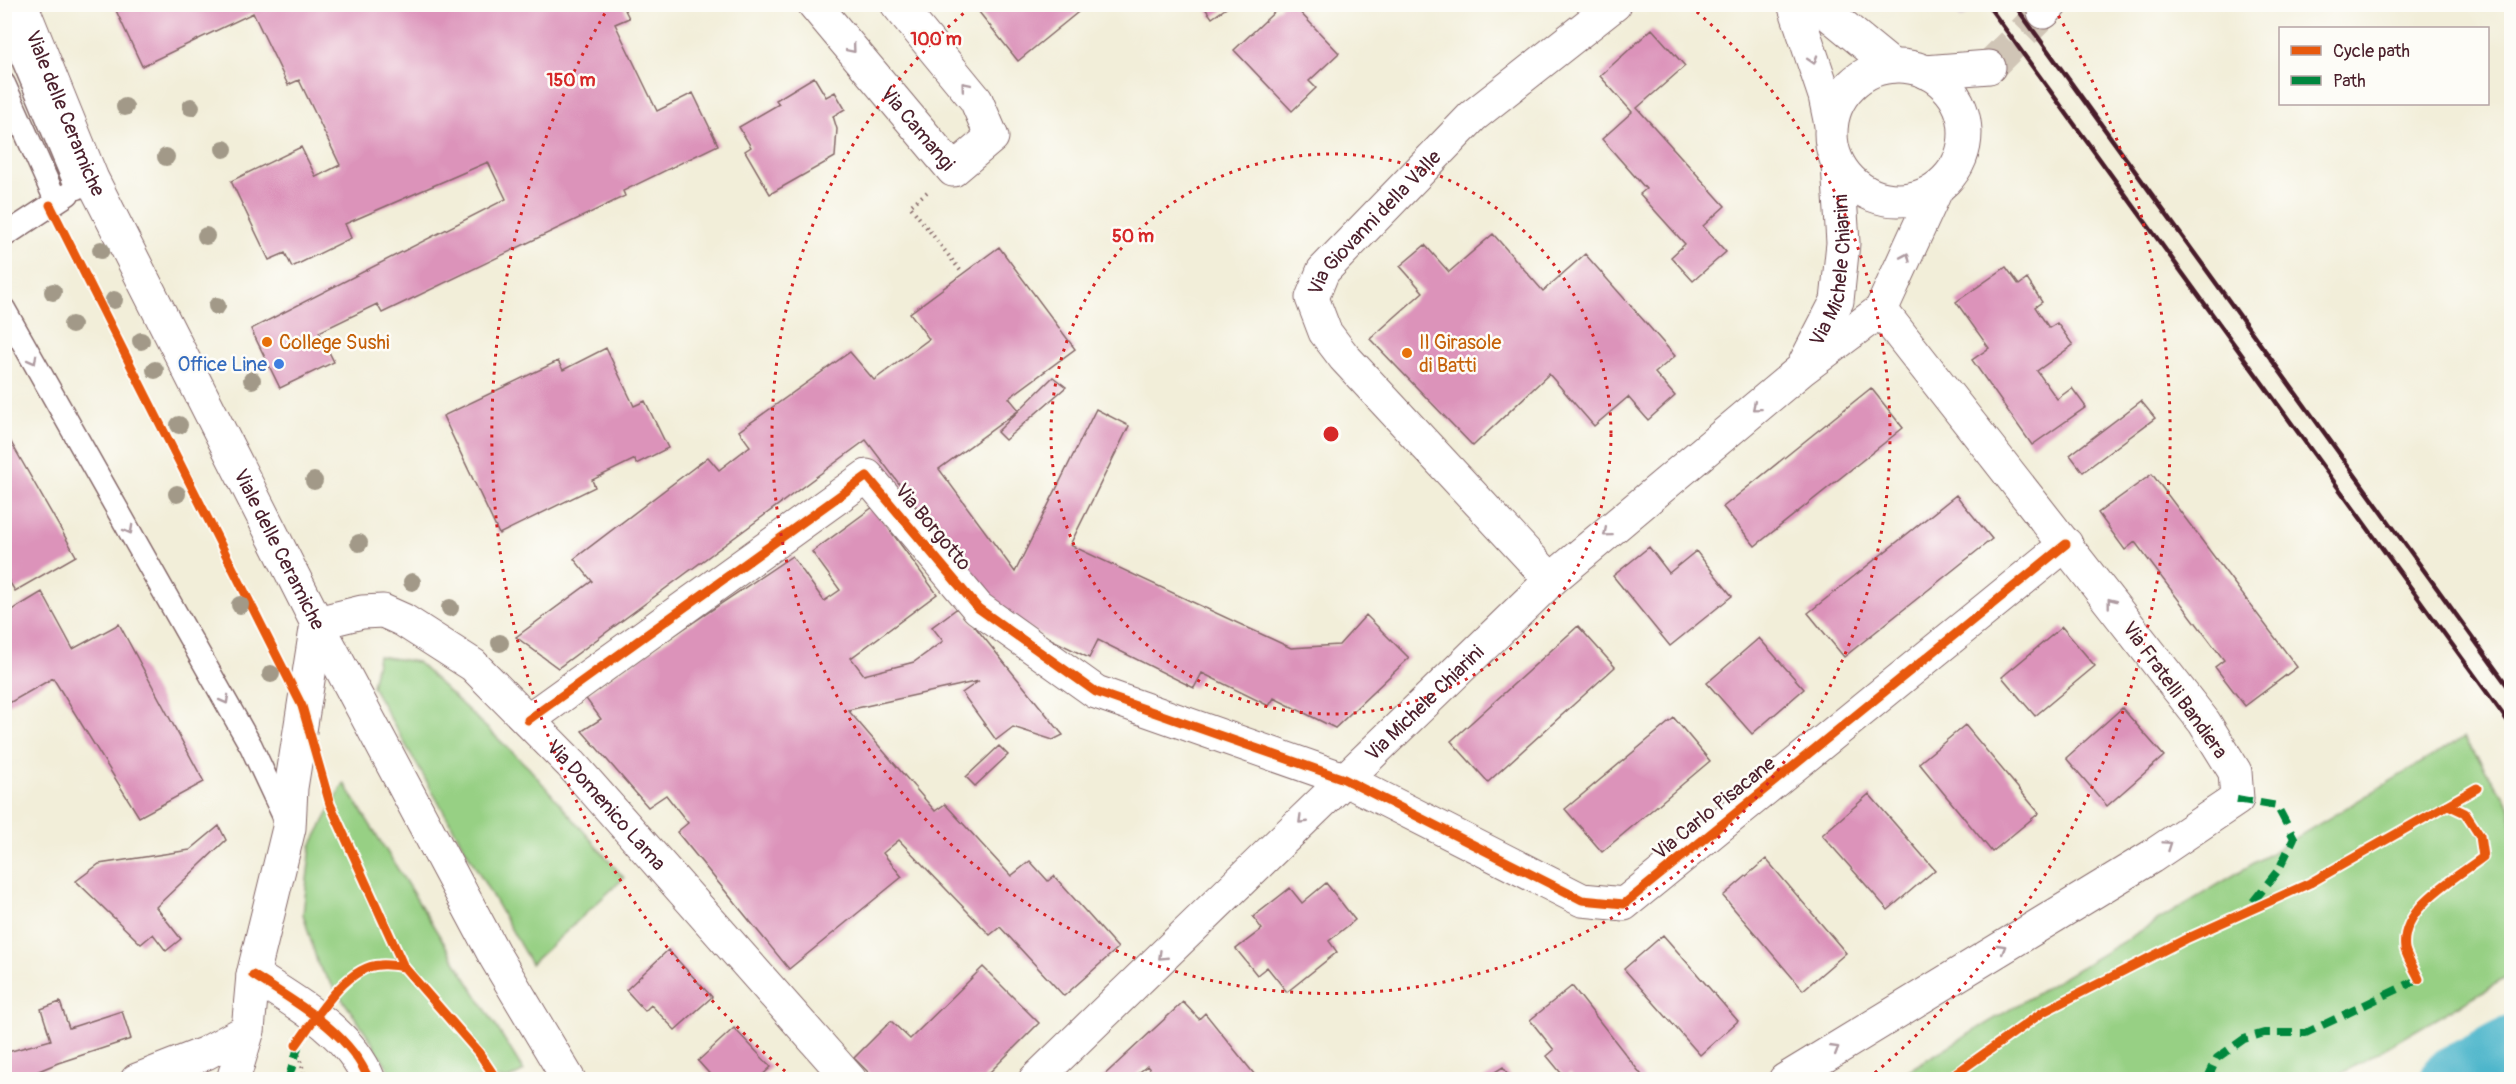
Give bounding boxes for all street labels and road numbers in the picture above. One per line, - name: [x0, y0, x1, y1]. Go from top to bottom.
- street label: Viale delle Ceramiche: [21, 27, 111, 200]
- street label: Via Camangi: [876, 81, 960, 175]
- street label: Via Giovanni della Valle: [1302, 144, 1446, 299]
- street label: Via Michele Chiarini: [1804, 193, 1856, 350]
- street label: Viale delle Ceramiche: [229, 465, 331, 634]
- street label: Via Borgotto: [889, 478, 977, 576]
- street label: Via Fratelli Bandiera: [2117, 617, 2233, 763]
- street label: Via Michele Chiarini: [1360, 640, 1489, 766]
- street label: Via Domenico Lama: [542, 734, 671, 875]
- street label: Via Carlo Pisacane: [1648, 751, 1781, 865]

